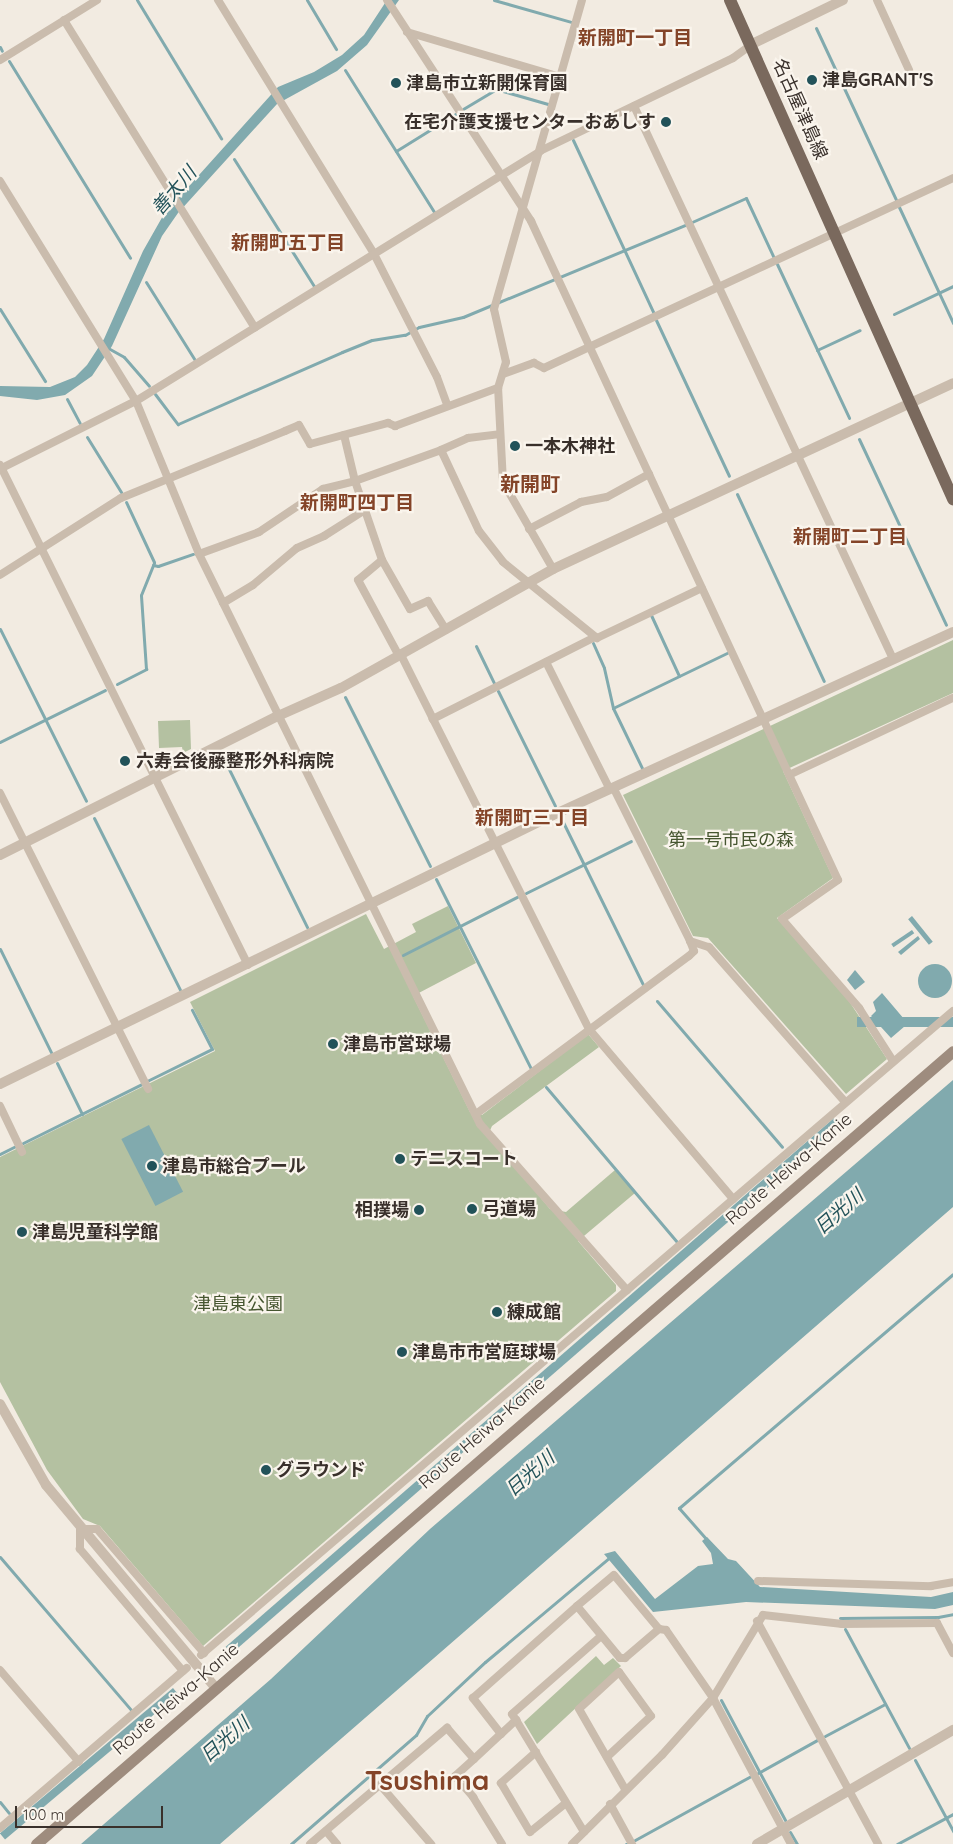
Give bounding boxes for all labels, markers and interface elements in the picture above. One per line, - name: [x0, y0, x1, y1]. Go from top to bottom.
- district label: 新開町一丁目: [578, 27, 692, 49]
- street label: 名古屋津島線: [768, 55, 832, 163]
- place label: 津島GRANT'S: [822, 69, 933, 91]
- place label: 津島市立新開保育園: [406, 72, 568, 94]
- marker: 津島GRANT'S: [806, 74, 818, 86]
- marker: 津島市立新開保育園: [390, 77, 402, 89]
- place label: 在宅介護支援センターおあしす: [404, 111, 656, 133]
- marker: 在宅介護支援センターおあしす: [660, 116, 672, 128]
- water label: 善太川: [147, 162, 201, 220]
- district label: 新開町五丁目: [231, 232, 345, 254]
- place label: 一本木神社: [525, 435, 615, 457]
- marker: 一本木神社: [509, 440, 521, 452]
- district label: 新開町: [500, 471, 560, 495]
- district label: 新開町四丁目: [300, 492, 414, 514]
- district label: 新開町二丁目: [793, 526, 907, 548]
- place label: 六寿会後藤整形外科病院: [136, 750, 334, 772]
- marker: 六寿会後藤整形外科病院: [118, 754, 132, 768]
- district label: 新開町三丁目: [475, 807, 589, 829]
- park label: 第一号市民の森: [668, 829, 794, 851]
- place label: 津島市営球場: [343, 1033, 451, 1055]
- marker: 津島市営球場: [327, 1038, 339, 1050]
- street label: Route Heiwa-Kanie: [721, 1108, 857, 1230]
- place label: テニスコート: [410, 1148, 518, 1170]
- marker: テニスコート: [394, 1153, 406, 1165]
- place label: 津島市総合プール: [162, 1155, 306, 1177]
- marker: 津島市総合プール: [146, 1160, 158, 1172]
- water label: 日光川: [810, 1185, 868, 1239]
- place label: 弓道場: [482, 1198, 536, 1220]
- place label: 相撲場: [355, 1199, 409, 1221]
- marker: 弓道場: [466, 1203, 478, 1215]
- marker: 相撲場: [413, 1204, 425, 1216]
- place label: 津島児童科学館: [32, 1221, 158, 1243]
- marker: 津島児童科学館: [16, 1226, 28, 1238]
- park label: 津島東公園: [193, 1293, 283, 1315]
- place label: 練成館: [507, 1301, 561, 1323]
- marker: 練成館: [491, 1306, 503, 1318]
- place label: 津島市市営庭球場: [412, 1341, 556, 1363]
- marker: 津島市市営庭球場: [396, 1346, 408, 1358]
- street label: Route Heiwa-Kanie: [414, 1372, 550, 1494]
- water label: 日光川: [501, 1447, 559, 1501]
- place label: グラウンド: [276, 1459, 366, 1481]
- marker: グラウンド: [260, 1464, 272, 1476]
- street label: Route Heiwa-Kanie: [108, 1638, 244, 1760]
- water label: 日光川: [196, 1713, 254, 1767]
- district label: Tsushima: [365, 1763, 489, 1797]
- scale bar: [18, 1796, 165, 1828]
- text: 100 m: [23, 1805, 64, 1824]

